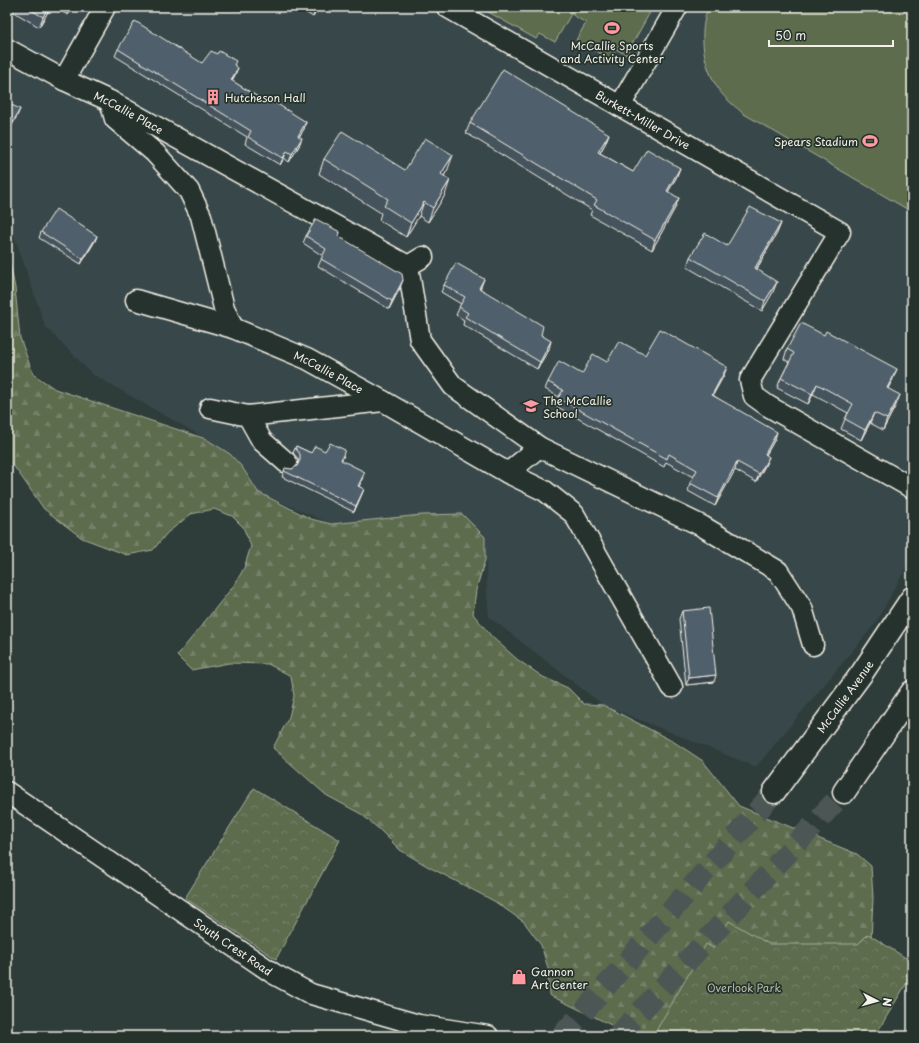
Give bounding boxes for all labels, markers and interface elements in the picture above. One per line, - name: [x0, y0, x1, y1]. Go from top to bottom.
- sports icon: McCallie Sports and Activity Center: [603, 19, 621, 37]
- scale bar: [769, 22, 893, 48]
- text: 50 m: [775, 26, 806, 44]
- place label: McCallie Sports and Activity Center: [560, 37, 665, 67]
- street label: McCallie Place: [91, 86, 167, 138]
- street label: Burkett-Miller Drive: [593, 86, 694, 153]
- building icon: Hutcheson Hall: [204, 88, 222, 106]
- place label: Hutcheson Hall: [225, 89, 306, 106]
- sports icon: Spears Stadium: [861, 132, 879, 150]
- place label: Spears Stadium: [774, 133, 858, 150]
- street label: McCallie Place: [291, 346, 367, 397]
- place label: The McCallie School: [543, 392, 612, 422]
- school or university icon: The McCallie School: [522, 397, 540, 415]
- street label: McCallie Avenue: [812, 656, 877, 736]
- street label: South Crest Road: [191, 913, 276, 979]
- place label: Gannon Art Center: [531, 963, 589, 993]
- shop icon: Gannon Art Center: [510, 968, 528, 986]
- park label: Overlook Park: [707, 979, 781, 996]
- north arrow: [857, 981, 897, 1021]
- text: N: [879, 997, 896, 1008]

